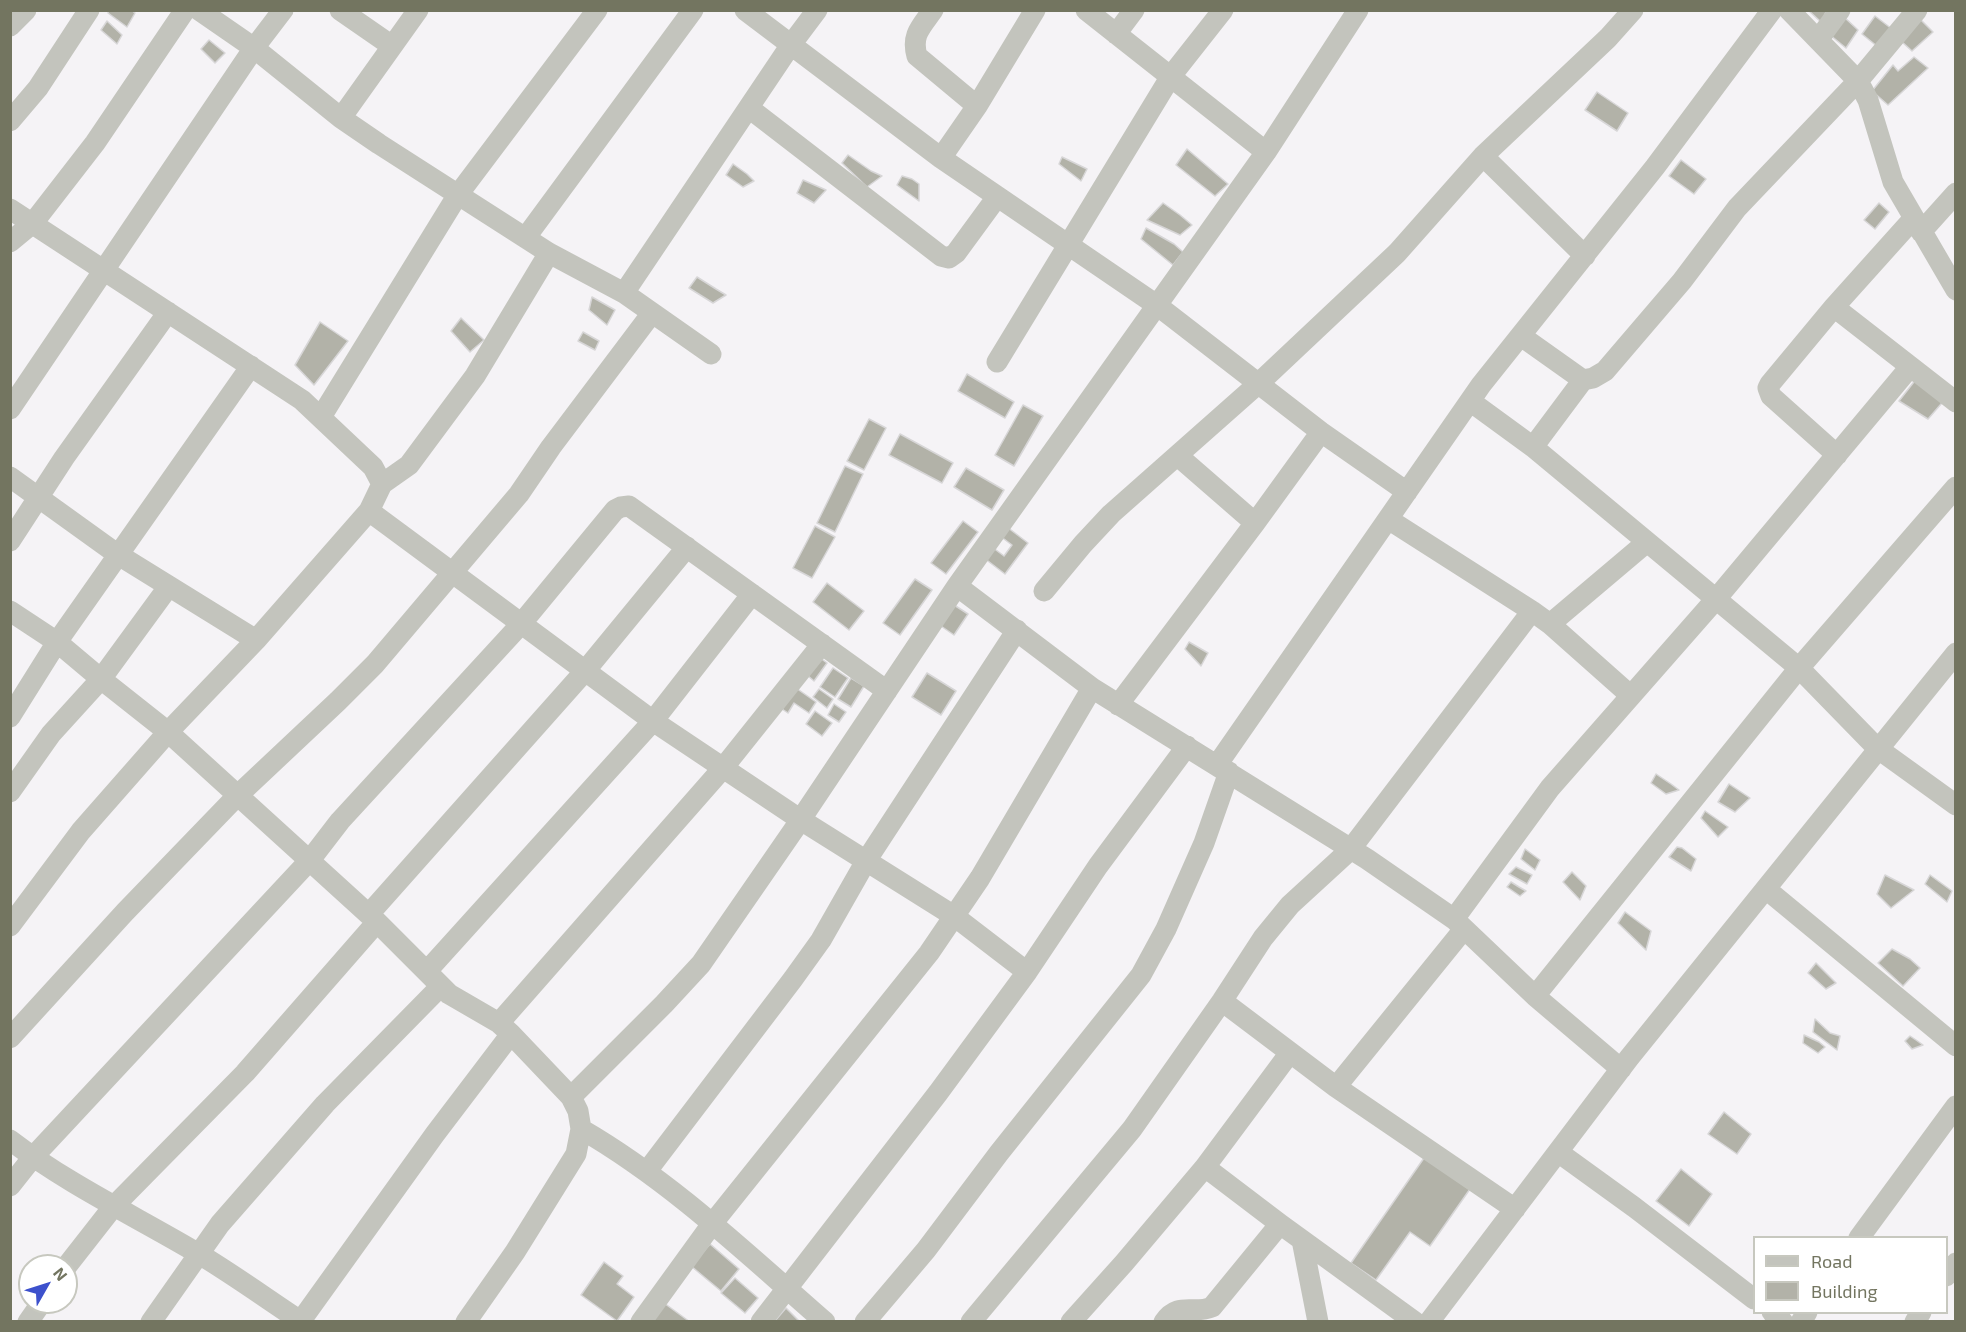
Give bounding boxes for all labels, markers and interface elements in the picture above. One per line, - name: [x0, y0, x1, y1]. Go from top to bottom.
- legend: [1753, 1236, 1948, 1314]
- text: Road: [1811, 1250, 1852, 1272]
- north arrow: [18, 1254, 78, 1314]
- text: N: [50, 1263, 72, 1284]
- text: Building: [1811, 1280, 1878, 1302]

